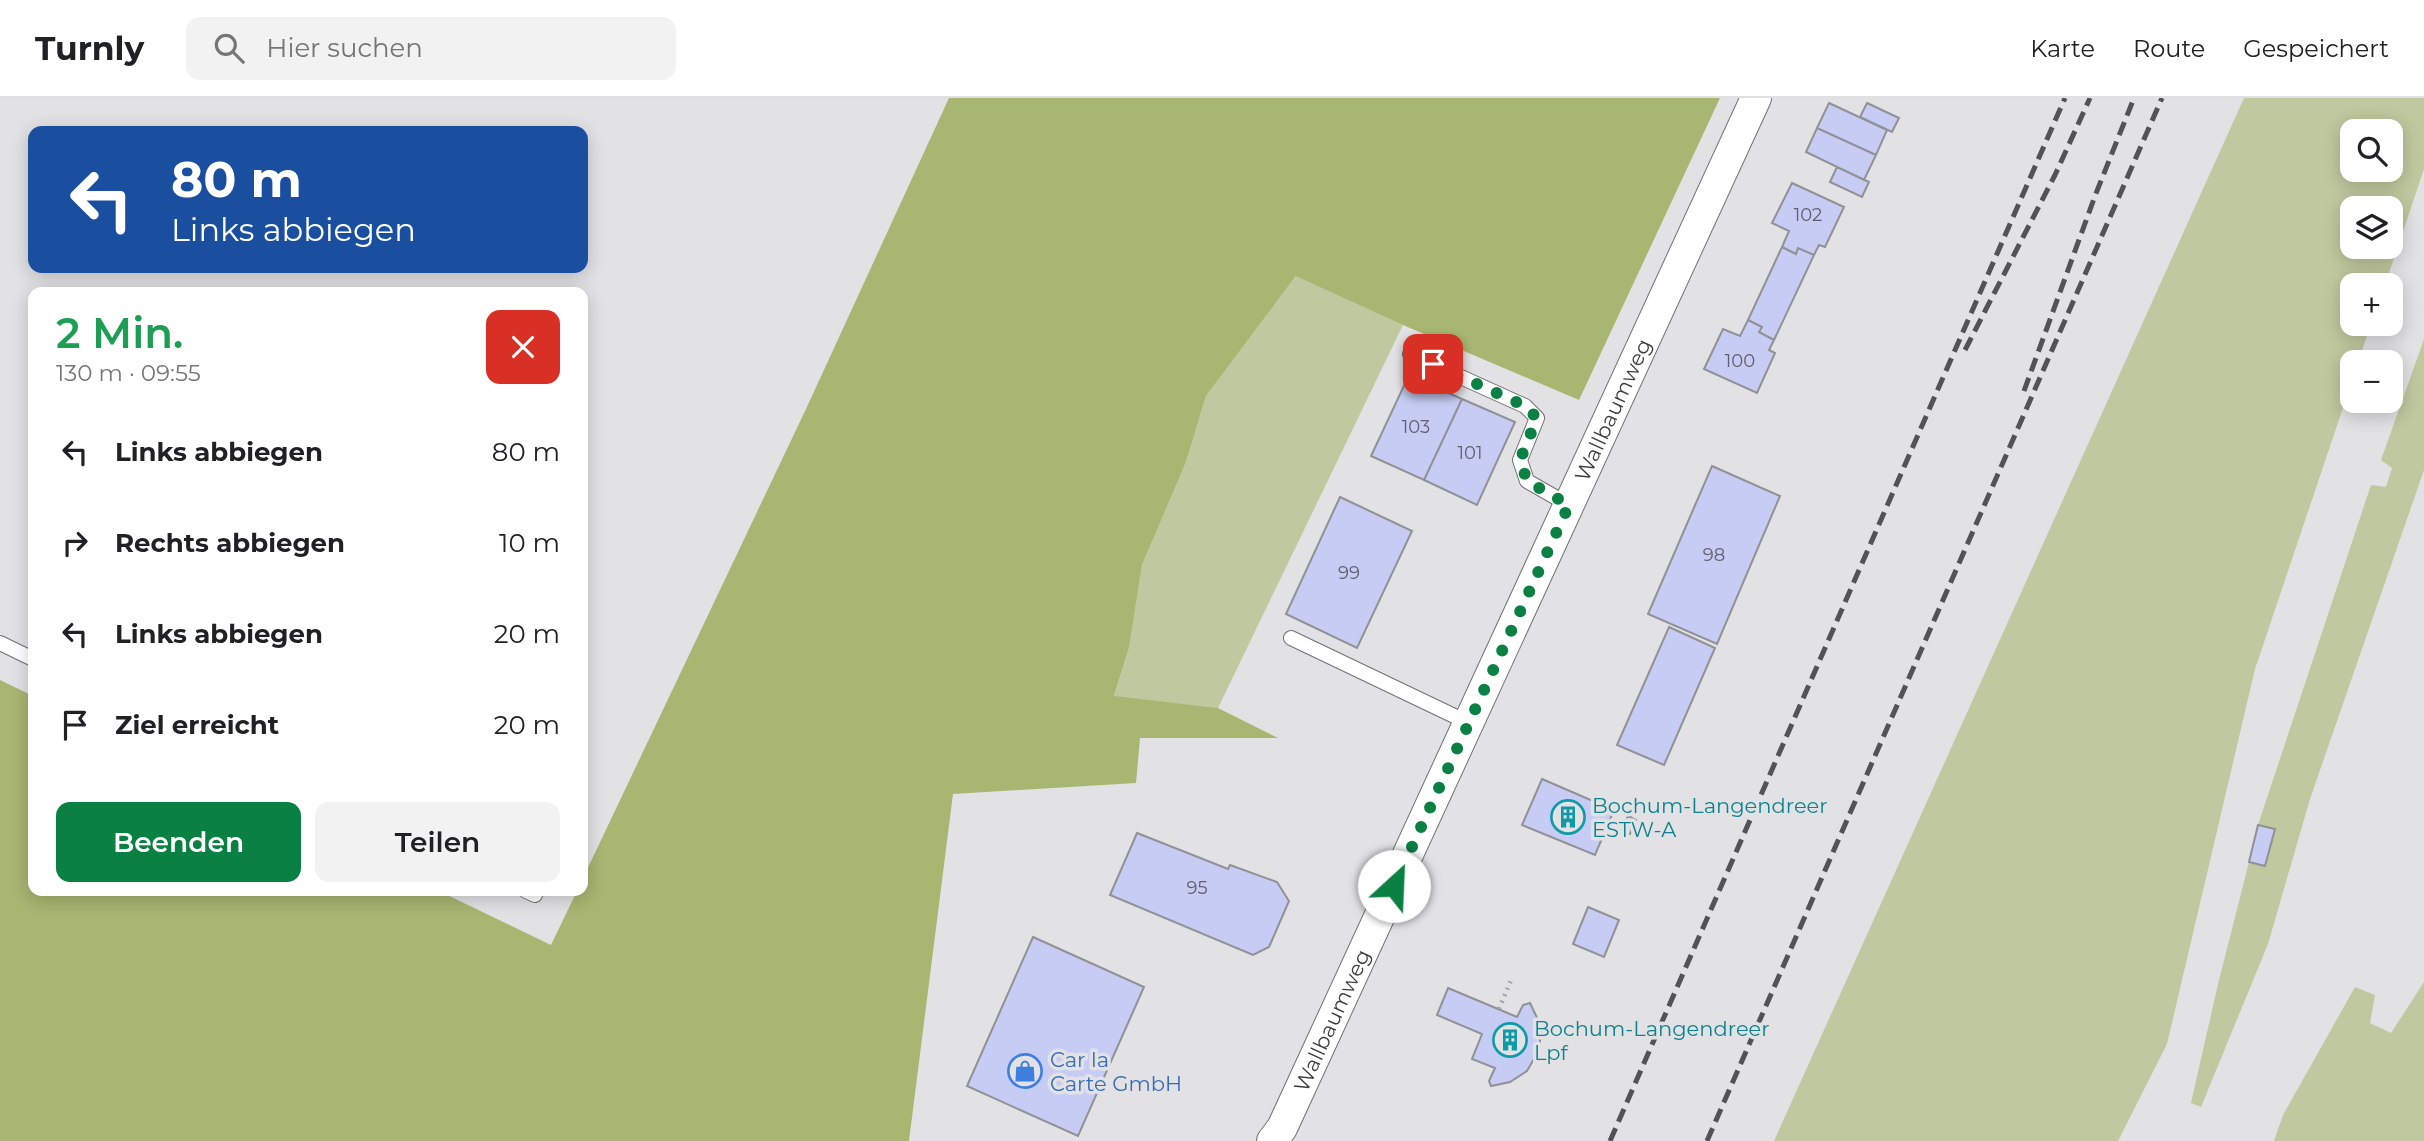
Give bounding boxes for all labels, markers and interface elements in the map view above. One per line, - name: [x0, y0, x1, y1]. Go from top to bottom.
- search box: [186, 17, 676, 80]
- text: Turnly: [35, 28, 144, 68]
- icon: search: [210, 29, 248, 67]
- text: Hier suchen: [266, 32, 423, 64]
- text: Karte: [2030, 34, 2095, 63]
- text: Route: [2133, 34, 2205, 63]
- text: Gespeichert: [2243, 34, 2389, 63]
- map controls: [2340, 119, 2403, 413]
- button: search: [2340, 119, 2403, 182]
- text: 80 m: [171, 150, 302, 209]
- icon: left: [56, 154, 147, 245]
- button: layers: [2340, 196, 2403, 259]
- house number: 102: [1794, 204, 1822, 226]
- text: Links abbiegen: [171, 210, 416, 249]
- button: +: [2340, 273, 2403, 336]
- text: 2 Min.: [56, 307, 183, 359]
- button: close: [486, 310, 560, 384]
- pin: [1403, 334, 1463, 394]
- street label: Wallbaumweg: [1569, 335, 1656, 485]
- icon: arrive: [1414, 345, 1452, 383]
- house number: 100: [1725, 350, 1755, 372]
- button: −: [2340, 350, 2403, 413]
- text: 130 m · 09:55: [56, 359, 201, 387]
- house number: 103: [1402, 416, 1430, 438]
- icon: left: [56, 433, 94, 471]
- text: Links abbiegen: [115, 436, 323, 468]
- text: 80 m: [492, 436, 560, 468]
- house number: 101: [1458, 442, 1482, 464]
- icon: right: [56, 524, 94, 562]
- text: Rechts abbiegen: [115, 527, 345, 559]
- text: 10 m: [499, 527, 560, 559]
- house number: 98: [1703, 544, 1725, 566]
- house number: 99: [1338, 562, 1360, 584]
- icon: left: [56, 615, 94, 653]
- text: Links abbiegen: [115, 618, 323, 650]
- text: 20 m: [494, 618, 560, 650]
- icon: arrive: [56, 706, 94, 744]
- text: Ziel erreicht: [115, 709, 279, 741]
- text: 20 m: [494, 709, 560, 741]
- place label: Bochum-Langendreer ESTW-A: [1592, 793, 1828, 842]
- building icon: Bochum-Langendreer ESTW-A: [1549, 798, 1587, 836]
- button: Beenden: [56, 802, 301, 882]
- button: Teilen: [315, 802, 560, 882]
- position arrow: [1357, 849, 1431, 923]
- house number: 95: [1186, 877, 1208, 899]
- street label: Wallbaumweg: [1288, 945, 1375, 1095]
- place label: Bochum-Langendreer Lpf: [1534, 1016, 1770, 1065]
- building icon: Bochum-Langendreer Lpf: [1491, 1021, 1529, 1059]
- place label: Car la Carte GmbH: [1050, 1047, 1182, 1096]
- shop icon: Car la Carte GmbH: [1006, 1052, 1044, 1090]

